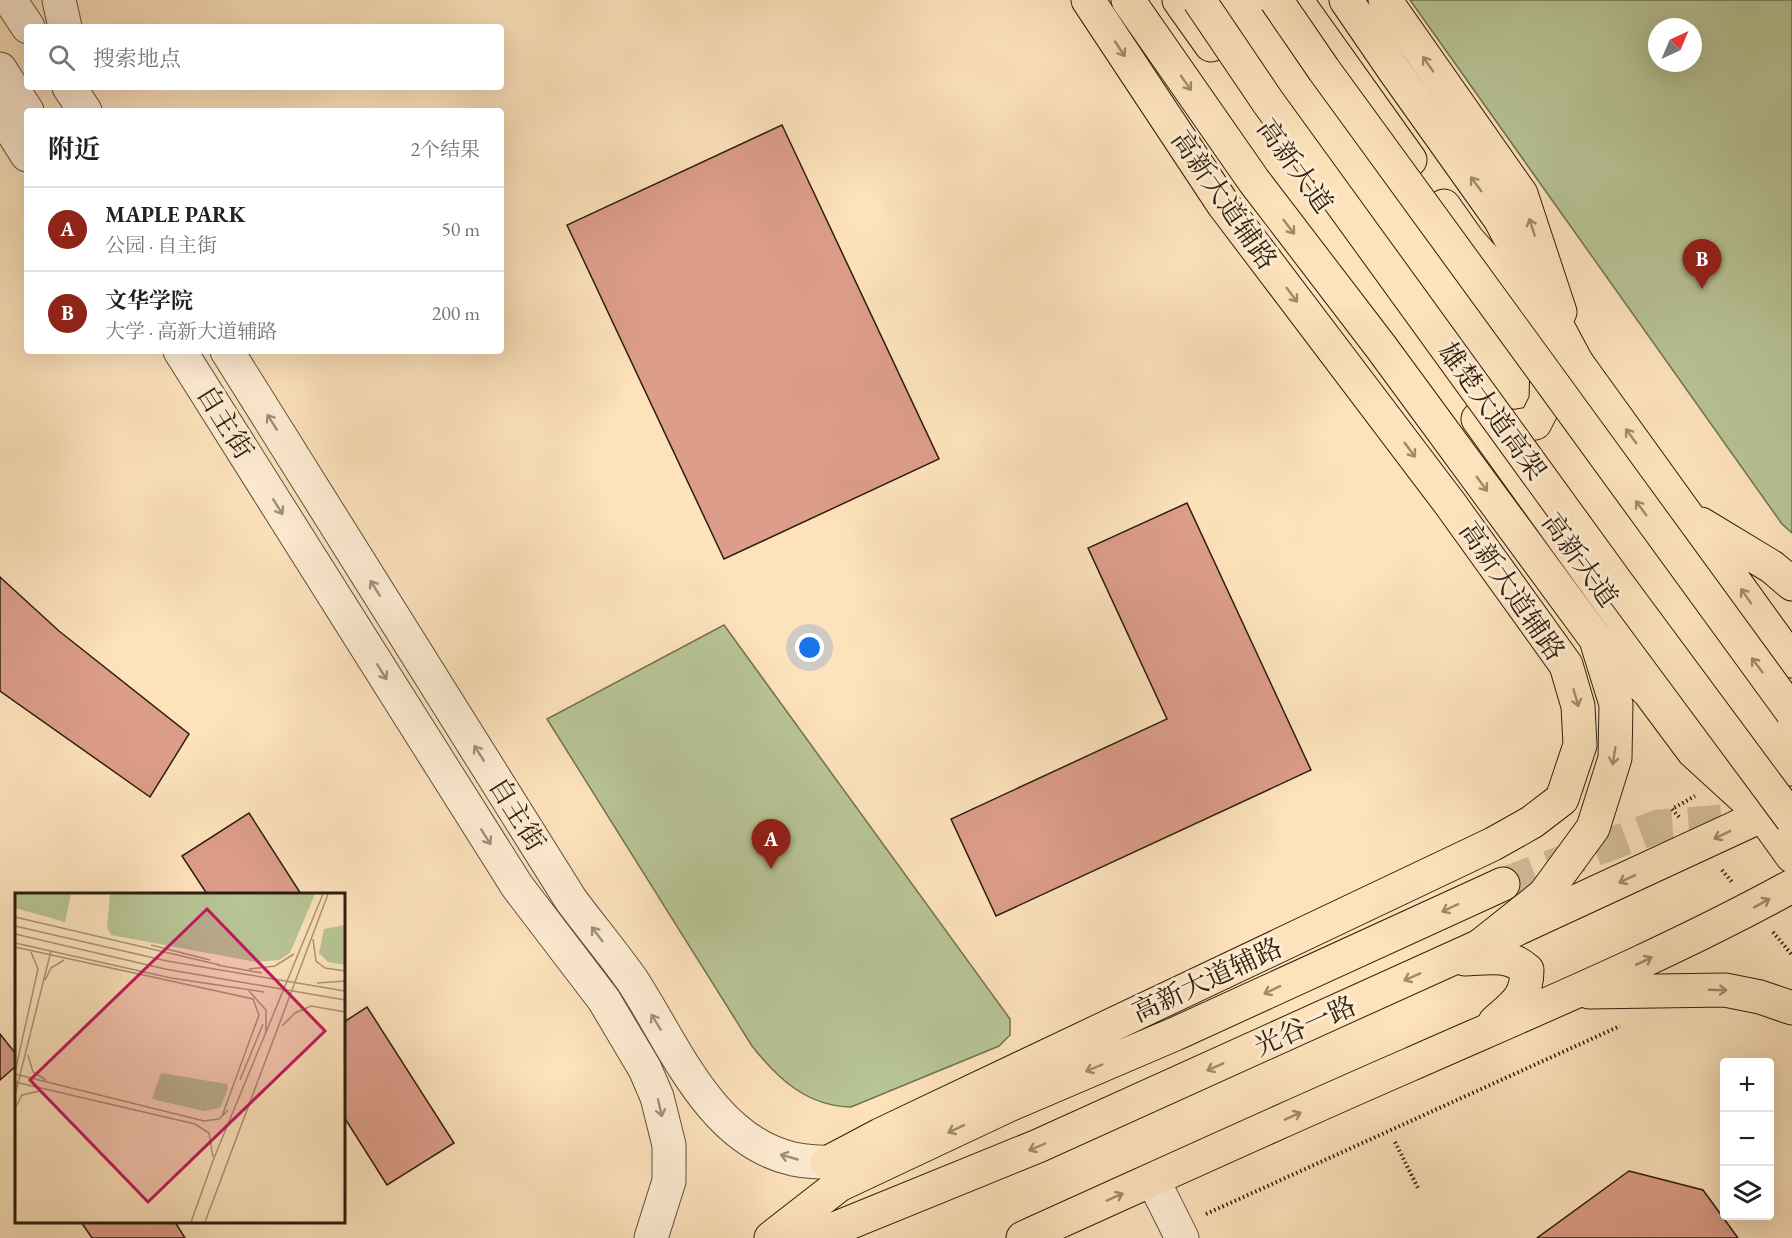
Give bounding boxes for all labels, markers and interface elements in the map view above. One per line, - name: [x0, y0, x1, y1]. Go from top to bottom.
- north arrow: [1648, 18, 1702, 72]
- search box: [24, 24, 504, 90]
- one-way arrow: [1114, 40, 1126, 56]
- icon: search: [45, 41, 78, 74]
- text: 搜索地点: [93, 44, 181, 73]
- one-way arrow: [1422, 56, 1435, 72]
- one-way arrow: [1180, 74, 1192, 90]
- street label: 高新大道: [1250, 112, 1341, 220]
- street label: 高新大道辅路: [1164, 123, 1285, 276]
- text: 附近: [48, 132, 100, 166]
- text: 2个结果: [410, 136, 480, 162]
- one-way arrow: [1469, 177, 1482, 193]
- text: MAPLE PARK: [105, 200, 245, 229]
- text: A: [60, 216, 75, 242]
- text: 50 m: [441, 216, 480, 242]
- one-way arrow: [1526, 218, 1537, 237]
- one-way arrow: [1283, 219, 1296, 235]
- text: 公园 · 自主街: [105, 232, 217, 258]
- pin: B: [1682, 240, 1722, 289]
- text: 文华学院: [105, 286, 193, 315]
- one-way arrow: [1285, 286, 1298, 302]
- text: B: [61, 300, 74, 326]
- text: 200 m: [432, 300, 480, 326]
- text: 大学 · 高新大道辅路: [105, 318, 277, 344]
- street label: 雄楚大道高架: [1431, 335, 1554, 487]
- street label: 自主街: [189, 378, 262, 465]
- one-way arrow: [265, 414, 277, 431]
- one-way arrow: [1625, 429, 1637, 445]
- one-way arrow: [1403, 442, 1416, 458]
- one-way arrow: [1476, 476, 1488, 492]
- one-way arrow: [273, 498, 285, 515]
- one-way arrow: [1635, 500, 1648, 516]
- street label: 高新大道: [1535, 506, 1626, 614]
- street label: 高新大道辅路: [1452, 514, 1573, 667]
- one-way arrow: [369, 579, 382, 596]
- one-way arrow: [1740, 589, 1752, 605]
- your location: [795, 633, 824, 662]
- one-way arrow: [1751, 657, 1764, 673]
- one-way arrow: [377, 663, 389, 680]
- one-way arrow: [1571, 688, 1582, 707]
- one-way arrow: [472, 745, 484, 762]
- one-way arrow: [1609, 746, 1620, 765]
- street label: 自主街: [481, 770, 554, 857]
- pin: A: [752, 820, 790, 869]
- one-way arrow: [480, 828, 492, 845]
- one-way arrow: [1713, 830, 1731, 842]
- one-way arrow: [1619, 874, 1637, 885]
- inset map: [15, 893, 345, 1223]
- one-way arrow: [1753, 897, 1770, 909]
- one-way arrow: [1441, 903, 1459, 915]
- one-way arrow: [590, 926, 603, 942]
- street label: 高新大道辅路: [1126, 929, 1288, 1030]
- one-way arrow: [1634, 954, 1652, 966]
- one-way arrow: [1403, 972, 1421, 984]
- one-way arrow: [1264, 984, 1282, 996]
- one-way arrow: [1707, 984, 1727, 996]
- street label: 光谷一路: [1248, 988, 1361, 1063]
- one-way arrow: [650, 1014, 662, 1031]
- map controls: [1720, 1058, 1774, 1220]
- button: +: [1720, 1058, 1774, 1112]
- one-way arrow: [1206, 1062, 1224, 1073]
- one-way arrow: [1085, 1064, 1103, 1075]
- one-way arrow: [654, 1098, 666, 1117]
- one-way arrow: [1283, 1110, 1301, 1122]
- button: −: [1720, 1112, 1774, 1166]
- one-way arrow: [947, 1124, 965, 1136]
- one-way arrow: [1029, 1142, 1047, 1153]
- one-way arrow: [780, 1151, 799, 1162]
- button: layers: [1720, 1166, 1774, 1220]
- one-way arrow: [1106, 1190, 1124, 1201]

